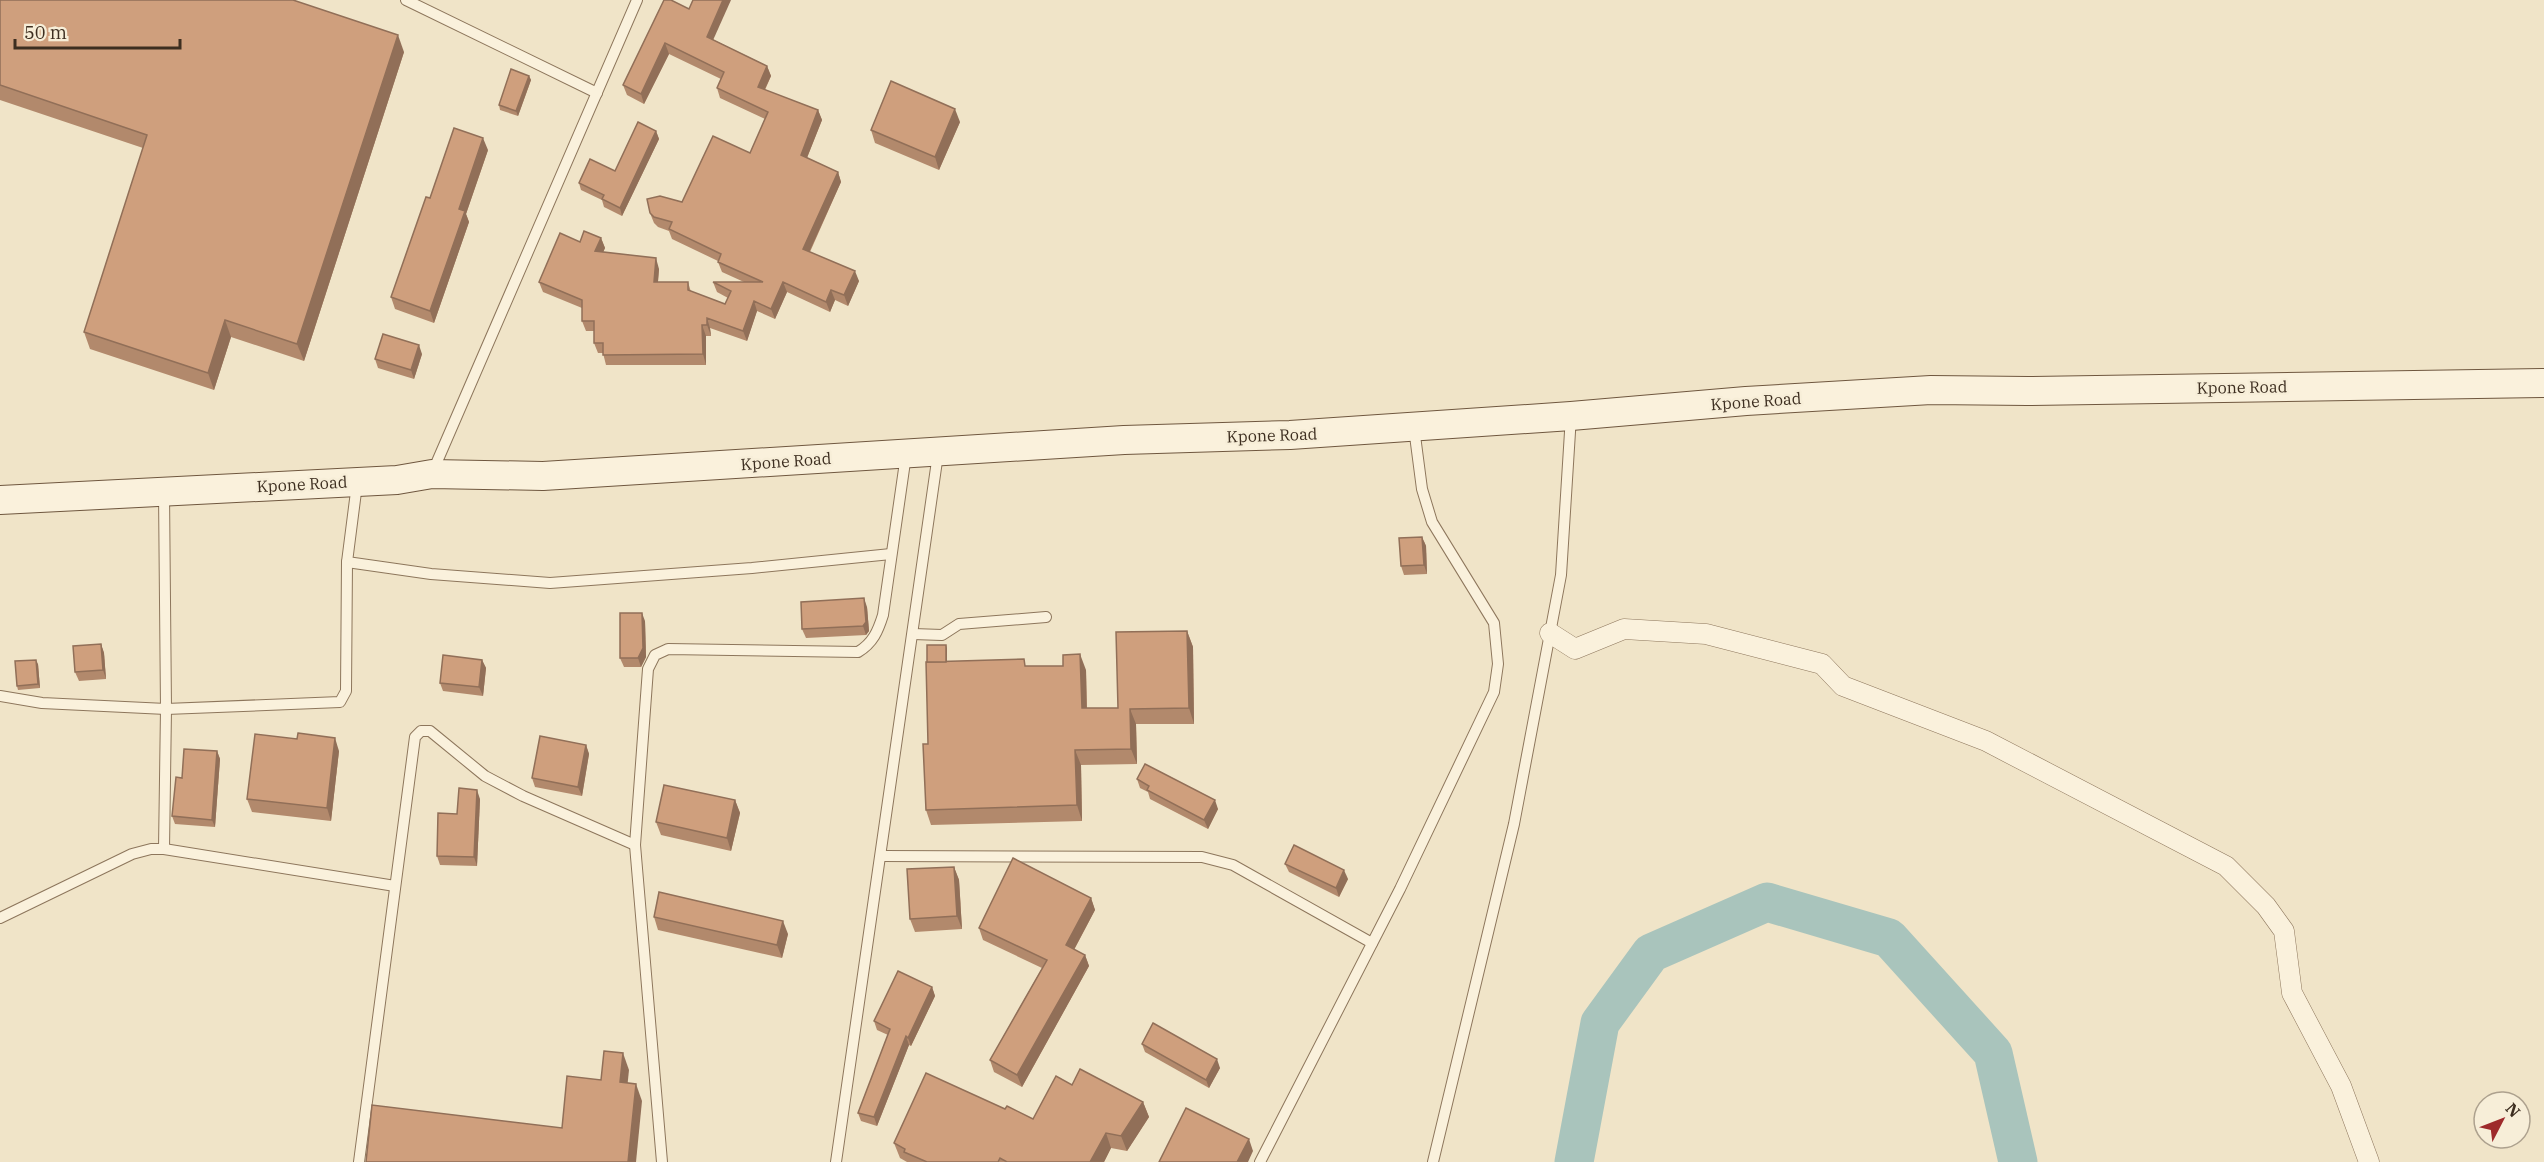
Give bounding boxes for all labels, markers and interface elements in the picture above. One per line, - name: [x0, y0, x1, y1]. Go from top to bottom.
- scale bar: [15, 12, 180, 50]
- text: 50 m: [24, 21, 67, 44]
- street label: Kpone Road: [2196, 376, 2288, 398]
- street label: Kpone Road: [1710, 388, 1802, 414]
- street label: Kpone Road: [1226, 423, 1318, 447]
- street label: Kpone Road: [740, 448, 832, 474]
- street label: Kpone Road: [256, 472, 348, 496]
- north arrow: [2472, 1090, 2532, 1150]
- text: N: [2501, 1099, 2525, 1121]

